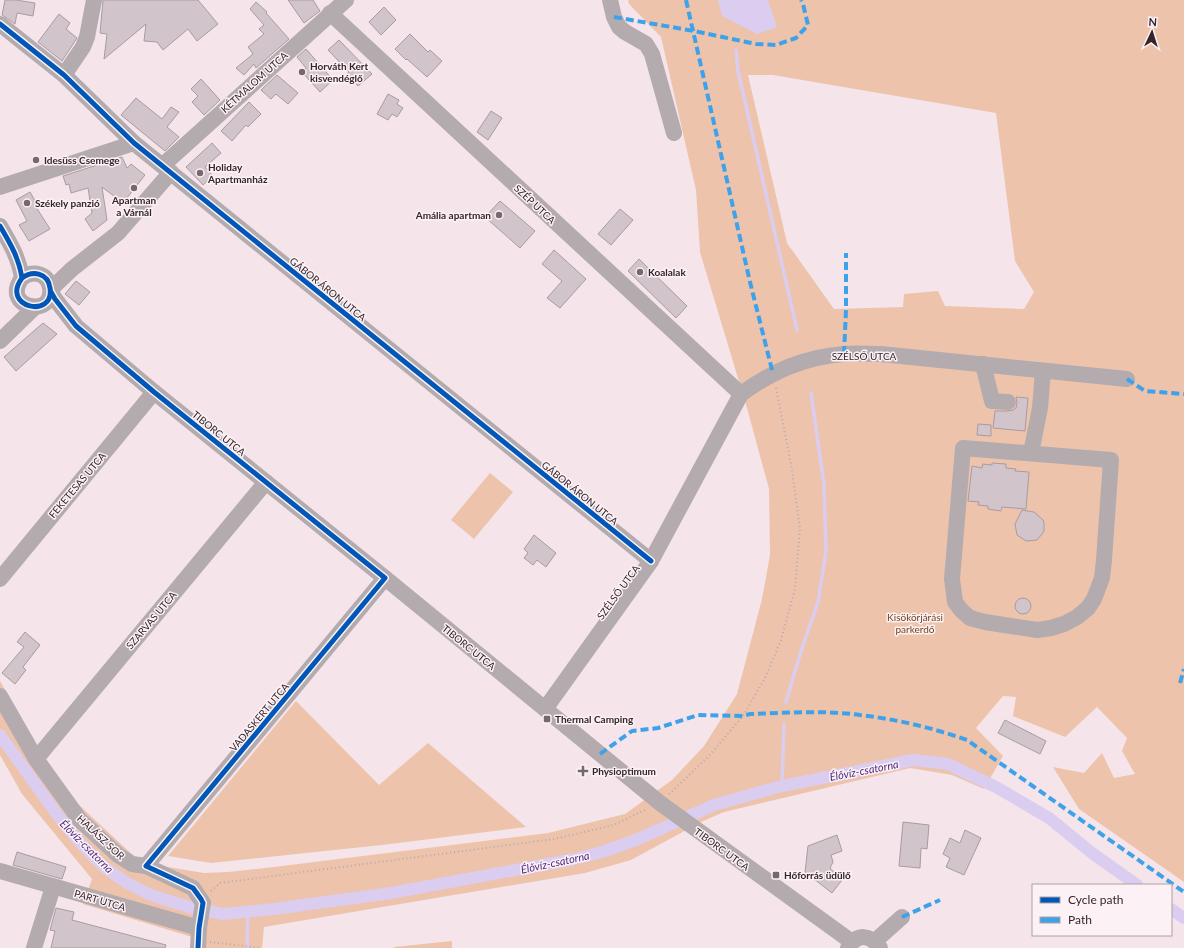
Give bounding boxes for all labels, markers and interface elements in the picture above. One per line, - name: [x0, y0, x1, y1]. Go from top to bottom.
- north arrow: [1132, 12, 1172, 52]
- text: N: [1148, 15, 1157, 28]
- street label: KÉTMALOM UTCA: [218, 49, 290, 115]
- place label: Horváth Kert kisvendéglő: [310, 60, 369, 84]
- marker: Horváth Kert kisvendéglő: [297, 67, 307, 77]
- place label: Idesüss Csemege: [44, 154, 120, 166]
- marker: Idesüss Csemege: [31, 155, 41, 165]
- place label: Holiday Apartmanház: [207, 161, 268, 185]
- marker: Holiday Apartmanház: [195, 168, 205, 178]
- street label: SZÉP UTCA: [512, 182, 558, 226]
- marker: Apartman a Várnál: [129, 183, 139, 193]
- place label: Apartman a Várnál: [111, 194, 156, 218]
- place label: Székely panzió: [35, 197, 100, 209]
- marker: Székely panzió: [22, 198, 32, 208]
- place label: Amália apartman: [415, 209, 491, 221]
- marker: Amália apartman: [494, 210, 504, 220]
- street label: GÁBOR ÁRON UTCA: [287, 255, 369, 324]
- place label: Koalalak: [648, 266, 686, 278]
- marker: Koalalak: [635, 267, 645, 277]
- street label: SZÉLSŐ UTCA: [832, 350, 897, 362]
- street label: TIBORC UTCA: [190, 408, 248, 458]
- street label: FEKETESAS UTCA: [46, 450, 108, 520]
- street label: GÁBOR ÁRON UTCA: [539, 459, 621, 528]
- street label: SZÉLSŐ UTCA: [594, 562, 642, 622]
- street label: SZARVAS UTCA: [123, 589, 179, 651]
- park label: Kisökörjárási parkerdő: [887, 611, 943, 635]
- street label: TIBORC UTCA: [440, 622, 498, 672]
- street label: VADASKERT UTCA: [227, 680, 291, 754]
- place label: Thermal Camping: [555, 713, 634, 725]
- marker: Thermal Camping: [542, 714, 552, 724]
- water label: Élővíz-csatorna: [828, 757, 900, 783]
- marker: Physioptimum: [577, 765, 589, 777]
- place label: Physioptimum: [592, 765, 656, 777]
- street label: HALÁSZ SOR: [75, 812, 128, 862]
- water label: Élővíz-csatorna: [58, 817, 117, 876]
- street label: TIBORC UTCA: [692, 825, 752, 873]
- water label: Élővíz-csatorna: [519, 848, 591, 876]
- place label: Hőforrás üdülő: [784, 869, 851, 881]
- marker: Hőforrás üdülő: [771, 870, 781, 880]
- legend: [1032, 884, 1172, 936]
- street label: PART UTCA: [73, 887, 127, 913]
- text: Cycle path: [1068, 892, 1123, 907]
- text: Path: [1068, 912, 1092, 927]

